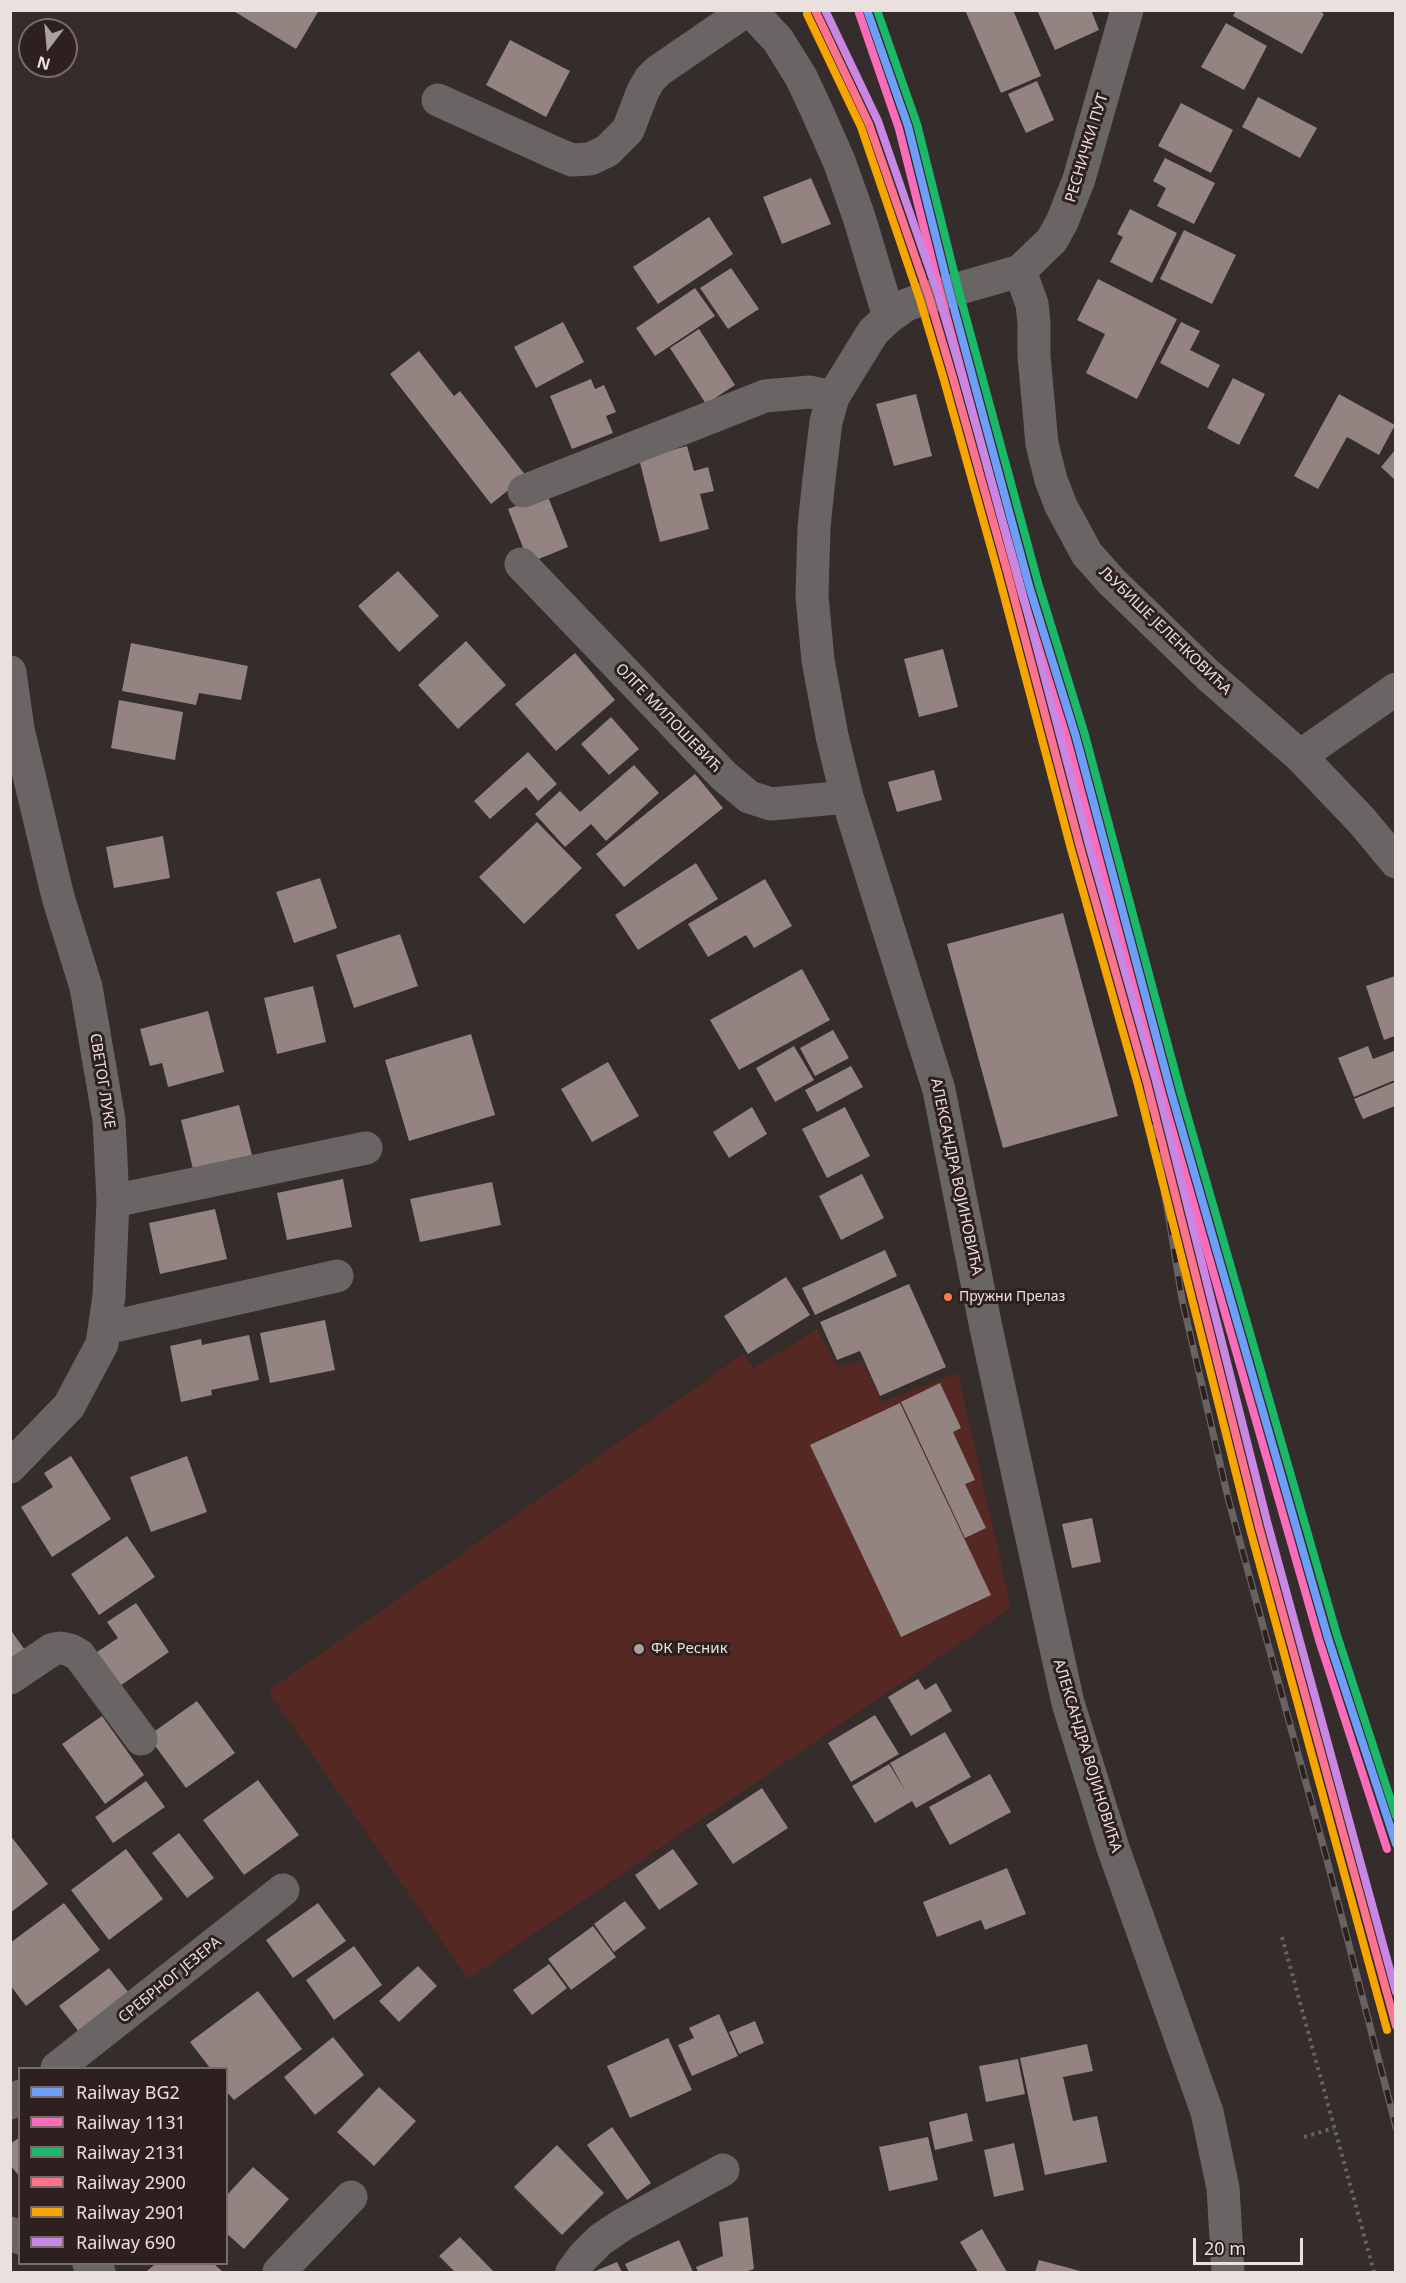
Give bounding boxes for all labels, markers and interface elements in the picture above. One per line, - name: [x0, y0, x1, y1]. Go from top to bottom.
- north arrow: [18, 18, 78, 78]
- text: N: [34, 51, 53, 76]
- street label: РЕСНИЧКИ ПУТ: [1062, 91, 1112, 205]
- street label: ЉУБИШЕ ЈЕЛЕНКОВИЋА: [1095, 563, 1235, 699]
- street label: ОЛГЕ МИЛОШЕВИЋ: [611, 660, 725, 776]
- street label: СВЕТОГ ЛУКЕ: [86, 1032, 118, 1130]
- street label: АЛЕКСАНДРА ВОЈИНОВИЋА: [926, 1077, 986, 1277]
- place label: Пружни Прелаз: [959, 1289, 1065, 1305]
- marker: Пружни Прелаз: [942, 1291, 954, 1303]
- place label: ФК Ресник: [651, 1640, 728, 1658]
- marker: ФК Ресник: [632, 1642, 646, 1656]
- street label: АЛЕКСАНДРА ВОЈИНОВИЋА: [1049, 1657, 1125, 1855]
- street label: СРЕБРНОГ ЈЕЗЕРА: [115, 1933, 225, 2027]
- legend: [18, 2067, 228, 2265]
- text: Railway BG2: [76, 2080, 180, 2104]
- text: Railway 1131: [76, 2110, 186, 2134]
- text: Railway 2131: [76, 2140, 186, 2164]
- text: Railway 2900: [76, 2170, 186, 2194]
- text: Railway 2901: [76, 2200, 186, 2224]
- scale bar: [1196, 2226, 1306, 2264]
- text: Railway 690: [76, 2230, 176, 2254]
- text: 20 m: [1204, 2236, 1246, 2260]

